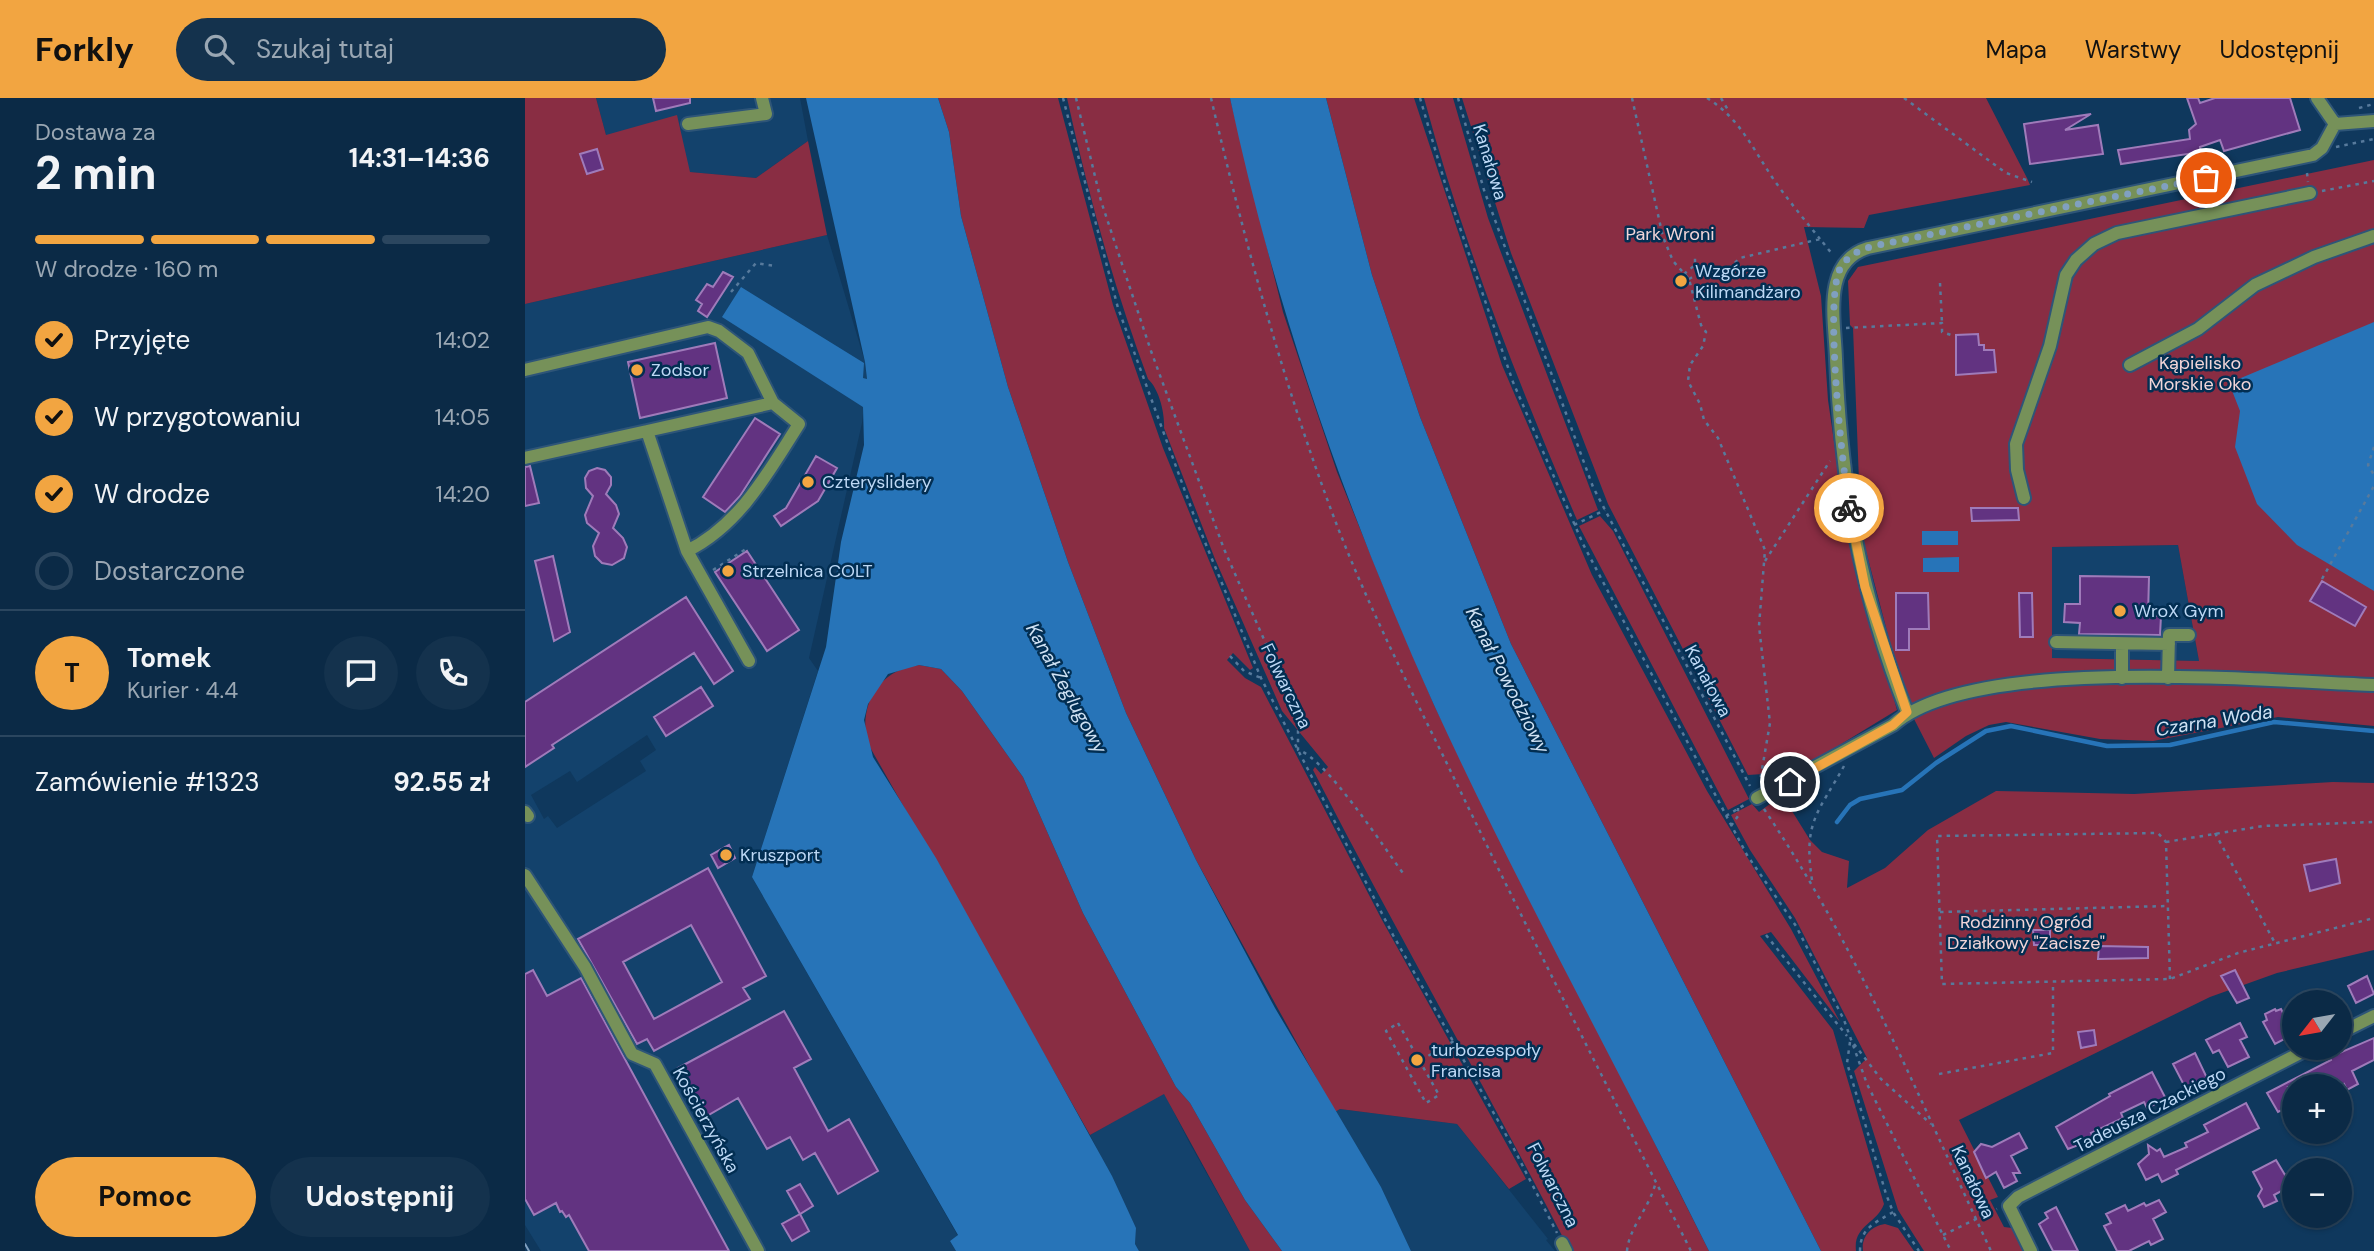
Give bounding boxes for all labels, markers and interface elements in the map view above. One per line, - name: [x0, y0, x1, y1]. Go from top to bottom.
- search box: [176, 18, 666, 81]
- text: Forkly: [35, 28, 134, 71]
- icon: search: [200, 30, 238, 68]
- text: Szukaj tutaj: [256, 32, 394, 66]
- text: Mapa: [1985, 34, 2047, 65]
- text: Warstwy: [2085, 34, 2181, 65]
- text: Udostępnij: [2219, 34, 2339, 65]
- text: Dostawa za: [35, 117, 156, 147]
- street label: Kanałowa: [1467, 121, 1513, 203]
- text: 14:31–14:36: [349, 141, 490, 175]
- text: 2 min: [35, 143, 157, 203]
- pin: [2176, 148, 2236, 208]
- icon: bag: [2187, 159, 2225, 197]
- park label: Park Wroni: [1625, 222, 1715, 246]
- text: W drodze · 160 m: [35, 254, 218, 284]
- place label: Wzgórze Kilimandżaro: [1695, 259, 1801, 304]
- marker: Wzgórze Kilimandżaro: [1673, 273, 1689, 289]
- icon: check: [35, 321, 73, 359]
- text: Przyjęte: [94, 323, 190, 357]
- text: 14:02: [435, 325, 490, 355]
- park label: Kąpielisko Morskie Oko: [2149, 351, 2251, 396]
- place label: Zodsor: [651, 358, 709, 382]
- marker: Zodsor: [629, 362, 645, 378]
- icon: check: [35, 398, 73, 436]
- text: W przygotowaniu: [94, 400, 301, 434]
- text: 14:05: [434, 402, 490, 432]
- place label: Czteryslidery: [822, 470, 932, 494]
- courier: [1814, 473, 1884, 543]
- marker: Czteryslidery: [800, 474, 816, 490]
- icon: check: [35, 475, 73, 513]
- text: W drodze: [94, 477, 210, 511]
- text: 14:20: [435, 479, 490, 509]
- icon: bike: [1830, 489, 1868, 527]
- text: Dostarczone: [94, 554, 245, 588]
- place label: Strzelnica COLT: [742, 559, 873, 583]
- marker: Strzelnica COLT: [720, 563, 736, 579]
- place label: WroX Gym: [2134, 599, 2223, 623]
- water label: Kanał Powodziowy: [1460, 603, 1556, 759]
- marker: WroX Gym: [2112, 603, 2128, 619]
- water label: Kanał Żeglugowy: [1020, 619, 1113, 759]
- button: chat: [324, 636, 398, 710]
- button: phone: [416, 636, 490, 710]
- street label: Folwarczna: [1255, 639, 1317, 733]
- text: Tomek: [127, 641, 211, 675]
- street label: Kanałowa: [1679, 641, 1737, 721]
- text: T: [64, 656, 80, 690]
- text: Kurier · 4.4: [127, 675, 238, 705]
- water label: Czarna Woda: [2154, 699, 2274, 742]
- pin: [1760, 752, 1820, 812]
- icon: home: [1771, 763, 1809, 801]
- text: Zamówienie #1323: [35, 765, 260, 799]
- text: 92.55 zł: [393, 765, 490, 799]
- place label: Kruszport: [740, 843, 820, 867]
- marker: Kruszport: [718, 847, 734, 863]
- park label: Rodzinny Ogród Działkowy "Zacisze": [1947, 910, 2105, 955]
- north arrow: [2282, 990, 2352, 1060]
- map controls: [2282, 990, 2352, 1228]
- place label: turbozespoły Francisa: [1431, 1038, 1541, 1083]
- marker: turbozespoły Francisa: [1409, 1052, 1425, 1068]
- street label: Tadeusza Czackiego: [2070, 1061, 2230, 1159]
- street label: Kościerzyńska: [667, 1063, 745, 1177]
- button: +: [2282, 1074, 2352, 1144]
- street label: Folwarczna: [1521, 1139, 1585, 1231]
- street label: Kanałowa: [1946, 1142, 2000, 1222]
- button: Pomoc: [35, 1157, 256, 1237]
- button: Udostępnij: [270, 1157, 490, 1237]
- button: −: [2282, 1158, 2352, 1228]

